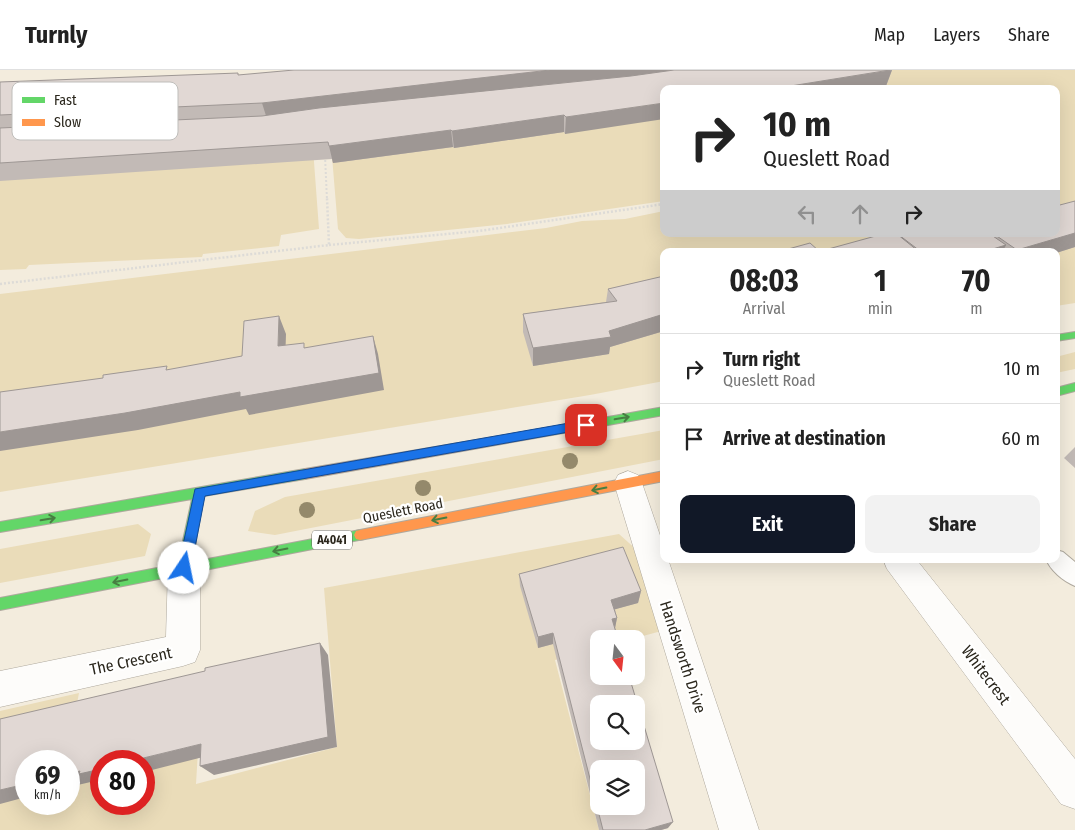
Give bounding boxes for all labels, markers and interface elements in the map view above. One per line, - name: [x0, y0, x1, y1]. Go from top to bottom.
- text: Turnly: [25, 21, 87, 49]
- text: Map: [874, 24, 905, 46]
- text: Layers: [933, 24, 980, 46]
- text: Share: [1008, 24, 1050, 46]
- legend: [12, 82, 178, 140]
- text: Fast: [54, 92, 77, 109]
- text: 10 m: [763, 103, 831, 145]
- icon: right: [680, 105, 745, 170]
- text: Slow: [54, 114, 81, 131]
- text: Queslett Road: [763, 145, 890, 172]
- icon: left: [793, 200, 821, 228]
- icon: ahead: [846, 200, 874, 228]
- icon: right: [899, 200, 927, 228]
- text: 08:03: [729, 263, 799, 299]
- text: 1: [874, 263, 887, 299]
- text: 70: [962, 263, 991, 299]
- text: Arrival: [743, 299, 785, 318]
- text: min: [868, 299, 893, 318]
- text: m: [970, 299, 982, 318]
- text: Turn right: [723, 348, 800, 371]
- icon: right: [680, 355, 708, 383]
- text: 10 m: [1004, 357, 1040, 380]
- text: Queslett Road: [723, 371, 816, 390]
- pin: [565, 404, 607, 446]
- icon: arrive: [572, 411, 600, 439]
- one-way arrow: [613, 413, 629, 423]
- icon: arrive: [680, 425, 708, 453]
- text: Arrive at destination: [723, 427, 886, 450]
- text: 60 m: [1002, 427, 1040, 450]
- one-way arrow: [591, 484, 607, 494]
- street label: Queslett Road: [362, 495, 444, 527]
- button: Exit: [680, 495, 855, 553]
- button: Share: [865, 495, 1040, 553]
- one-way arrow: [40, 513, 56, 523]
- one-way arrow: [432, 515, 448, 525]
- road number: A4041: [312, 530, 352, 550]
- position arrow: [157, 541, 209, 593]
- one-way arrow: [272, 546, 288, 555]
- one-way arrow: [112, 576, 128, 586]
- street label: Handsworth Drive: [656, 598, 710, 716]
- north arrow: [590, 630, 645, 685]
- map controls: [590, 630, 645, 815]
- street label: Whitecrest: [958, 642, 1015, 709]
- street label: The Crescent: [88, 643, 174, 679]
- button: search: [590, 695, 645, 750]
- speed limit sign: 80: [90, 750, 155, 815]
- button: layers: [590, 760, 645, 815]
- text: 69: [35, 761, 60, 791]
- text: km/h: [34, 788, 61, 802]

